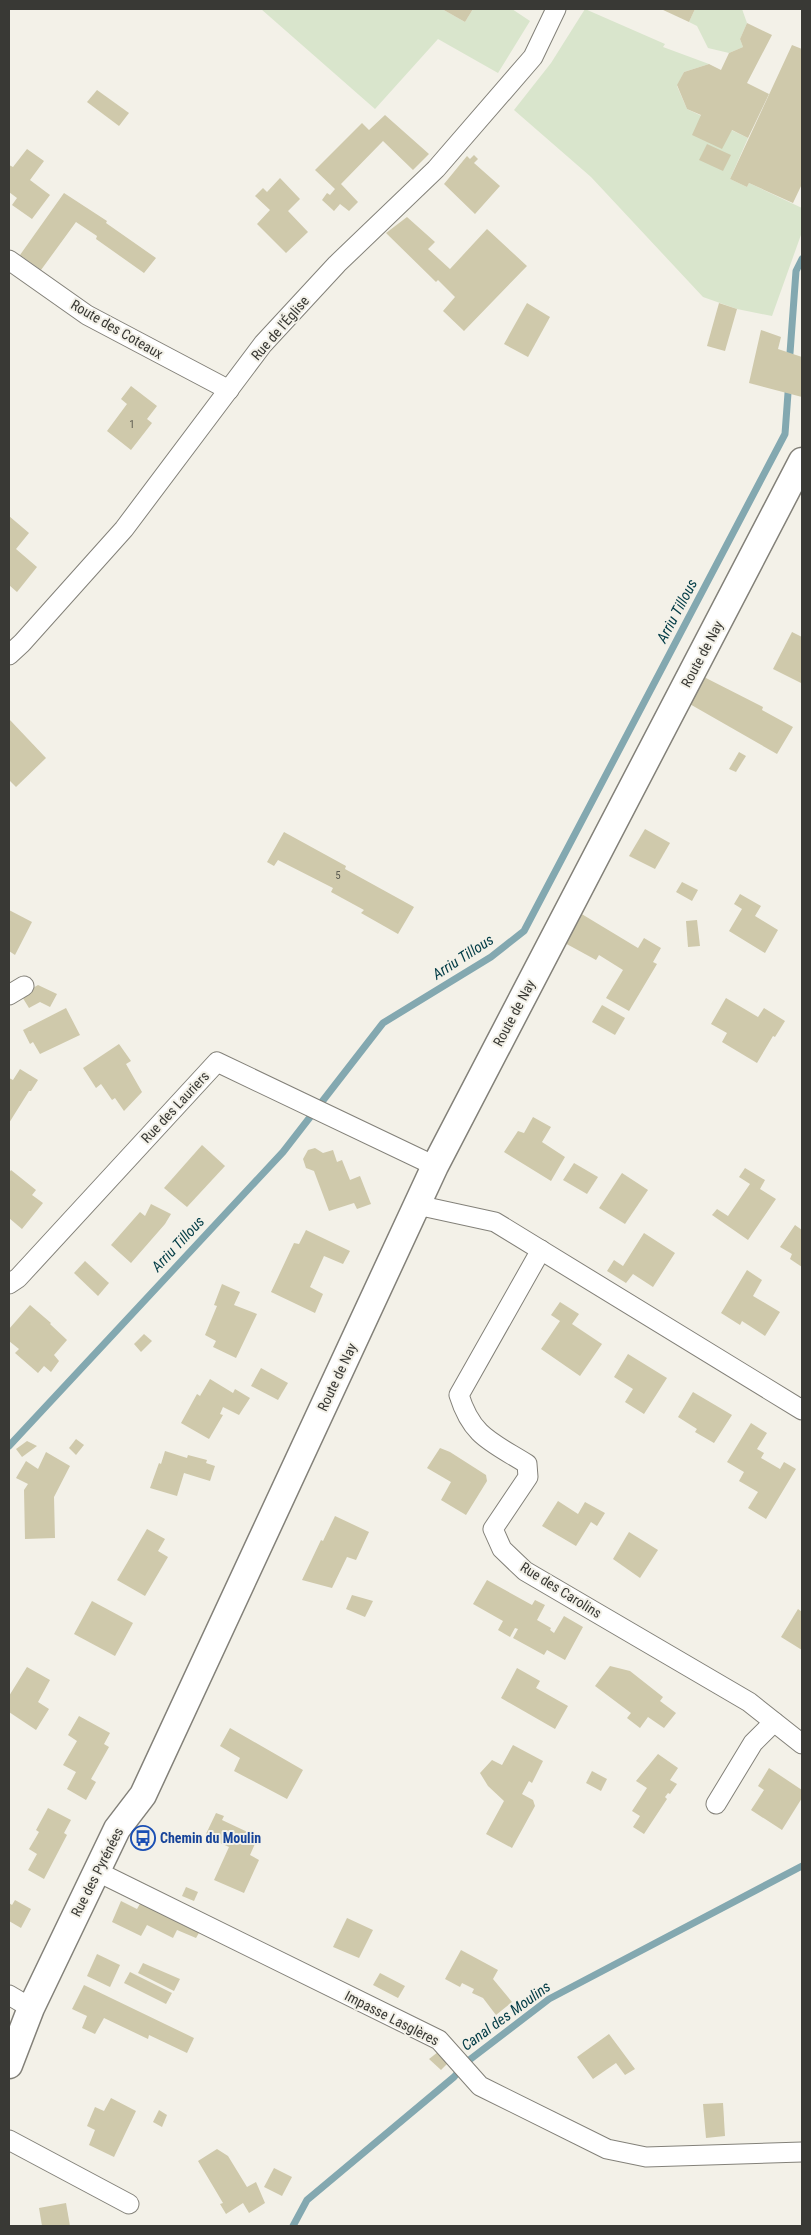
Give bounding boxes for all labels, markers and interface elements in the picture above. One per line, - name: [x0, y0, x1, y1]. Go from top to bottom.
- street label: Rue de l'Église: [247, 292, 312, 363]
- street label: Route des Coteaux: [68, 296, 166, 362]
- house number: 1: [129, 418, 135, 431]
- water label: Arriu Tillous: [652, 576, 701, 647]
- street label: Route de Nay: [678, 618, 726, 690]
- house number: 5: [335, 869, 341, 882]
- water label: Arriu Tillous: [428, 930, 497, 984]
- street label: Route de Nay: [490, 977, 538, 1049]
- street label: Rue des Lauriers: [138, 1068, 212, 1146]
- water label: Arriu Tillous: [147, 1212, 208, 1276]
- street label: Route de Nay: [314, 1340, 360, 1413]
- street label: Rue des Carolins: [518, 1559, 604, 1621]
- street label: Rue des Pyrénées: [68, 1825, 126, 1919]
- bus stop icon: Chemin du Moulin: [130, 1825, 156, 1851]
- place label: Chemin du Moulin: [160, 1830, 261, 1846]
- water label: Canal des Moulins: [458, 1977, 554, 2054]
- street label: Impasse Lasglères: [342, 1987, 442, 2049]

